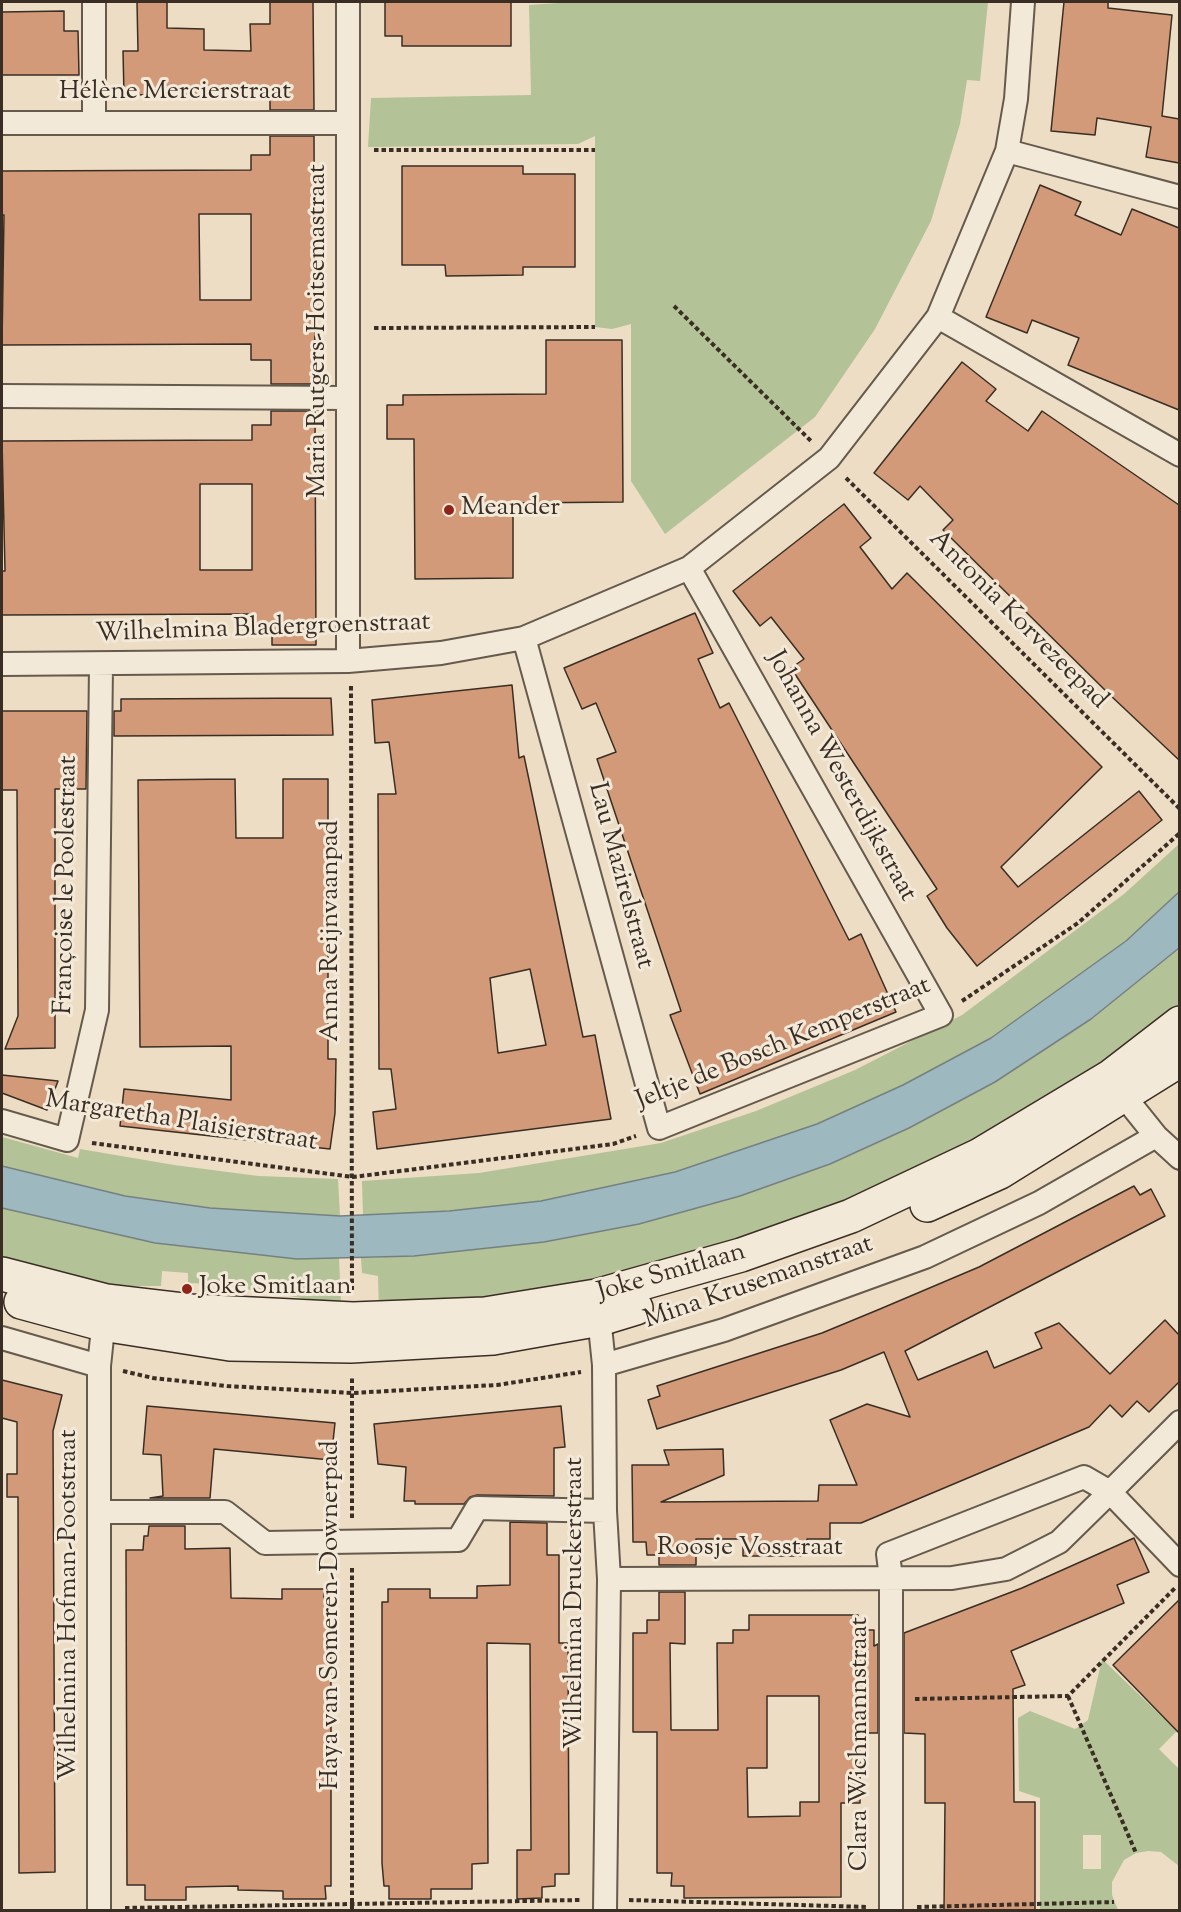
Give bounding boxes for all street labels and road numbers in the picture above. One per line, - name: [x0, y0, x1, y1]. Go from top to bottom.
- street label: Hélène Mercierstraat: [59, 78, 291, 110]
- street label: Maria Rutgers-Hoitsemastraat: [304, 164, 336, 498]
- street label: Antonia Korvezeepad: [921, 525, 1113, 717]
- street label: Wilhelmina Bladergroenstraat: [95, 609, 431, 651]
- street label: Johanna Westerdijkstraat: [758, 646, 922, 908]
- street label: Françoise le Poolestraat: [50, 755, 86, 1015]
- street label: Lau Mazirelstraat: [579, 780, 659, 972]
- street label: Anna Reijnvaanpad: [317, 820, 349, 1042]
- street label: Jeltje de Bosch Kemperstraat: [632, 972, 936, 1118]
- street label: Margaretha Plaisierstraat: [43, 1086, 319, 1160]
- street label: Mina Krusemanstraat: [641, 1230, 877, 1338]
- street label: Joke Smitlaan: [594, 1238, 750, 1310]
- street label: Wilhelmina Hofman-Pootstraat: [55, 1429, 87, 1781]
- street label: Haya van Someren-Downerpad: [317, 1440, 349, 1790]
- street label: Wilhelmina Druckerstraat: [561, 1457, 593, 1749]
- street label: Roosje Vosstraat: [657, 1534, 843, 1566]
- street label: Clara Wichmannstraat: [846, 1617, 878, 1871]

